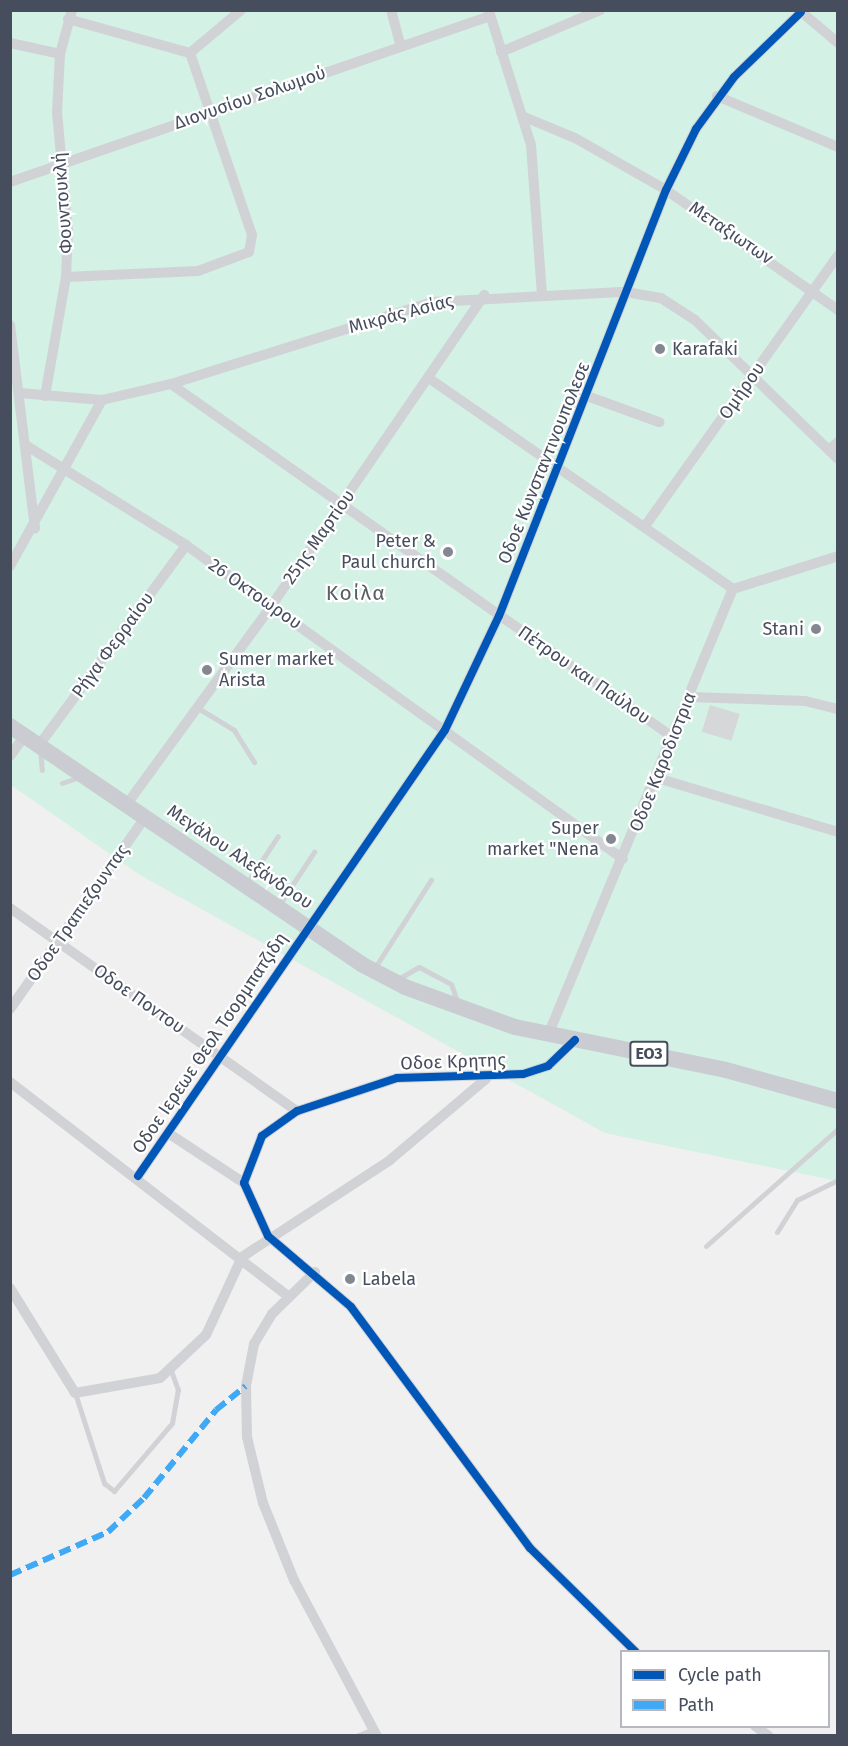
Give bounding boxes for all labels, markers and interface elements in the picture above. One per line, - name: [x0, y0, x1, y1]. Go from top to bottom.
- street label: Διονυσίου Σολωμού: [171, 62, 329, 134]
- street label: Φουντουκλή: [49, 152, 77, 254]
- street label: Μεταξιωτων: [685, 197, 777, 269]
- street label: Μικράς Ασίας: [346, 290, 456, 338]
- place label: Karafaki: [672, 338, 738, 360]
- marker: Karafaki: [653, 342, 667, 356]
- street label: Ομήρου: [715, 358, 769, 424]
- street label: Oδοε Κωνσταντινουπολεσε: [494, 359, 594, 567]
- street label: 25ης Μαρτίου: [278, 486, 360, 588]
- place label: Peter & Paul church: [341, 531, 436, 574]
- marker: Peter & Paul church: [441, 545, 455, 559]
- street label: 26 Οκτοωρου: [204, 554, 306, 634]
- district label: Κοίλα: [326, 580, 386, 606]
- street label: Ρήγα Φερραίου: [68, 588, 158, 702]
- place label: Stani: [762, 618, 804, 640]
- street label: Πέτρου και Παύλου: [514, 621, 654, 729]
- marker: Stani: [809, 622, 823, 636]
- place label: Sumer market Arista: [219, 649, 334, 692]
- marker: Sumer market Arista: [200, 663, 214, 677]
- street label: Oδοε Καροδιστρια: [625, 689, 701, 835]
- street label: Μεγάλου Αλεξάνδρου: [163, 800, 317, 914]
- place label: Super market "Nena: [487, 818, 599, 860]
- marker: Super market "Nena: [604, 832, 618, 846]
- street label: Oδοε Τραπιεζουντας: [23, 840, 133, 986]
- street label: Oδοε Ιερεωε Θεολ Τσορμπατζιδη: [128, 928, 292, 1158]
- street label: Oδοε Ποντου: [89, 960, 189, 1038]
- road number: ΕΟ3: [628, 1041, 670, 1067]
- street label: Oδοε Κρητης: [400, 1049, 506, 1075]
- place label: Labela: [362, 1268, 416, 1290]
- marker: Labela: [343, 1272, 357, 1286]
- legend: [620, 1650, 830, 1728]
- text: Cycle path: [678, 1664, 762, 1686]
- text: Path: [678, 1694, 714, 1716]

